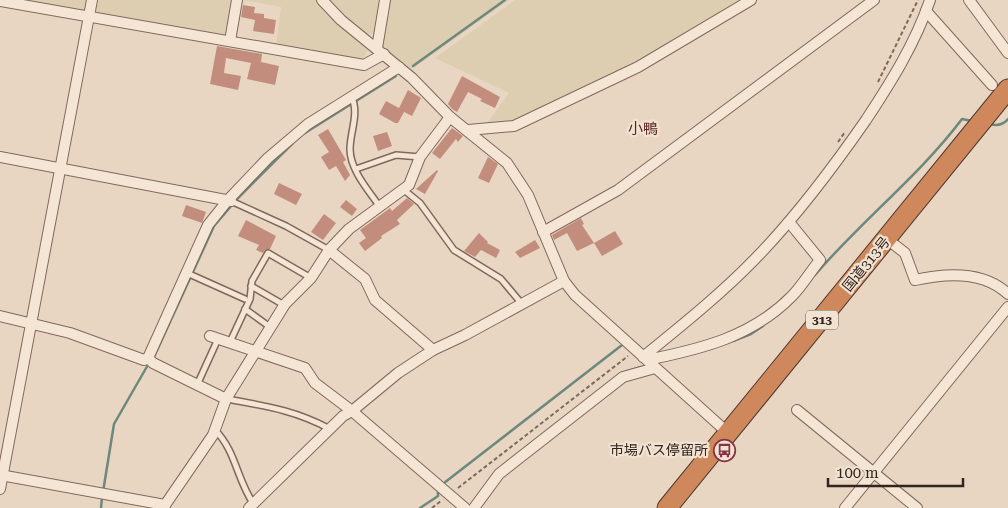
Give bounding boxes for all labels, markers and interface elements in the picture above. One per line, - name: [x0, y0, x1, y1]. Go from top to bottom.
- district label: 小鴨: [628, 120, 658, 138]
- street label: 国道313号: [839, 234, 893, 294]
- road number: 313: [806, 310, 838, 330]
- bus stop icon: 市場バス停留所: [712, 438, 736, 462]
- place label: 市場バス停留所: [610, 442, 708, 458]
- scale bar: [828, 456, 963, 488]
- text: 100 m: [836, 464, 879, 482]

